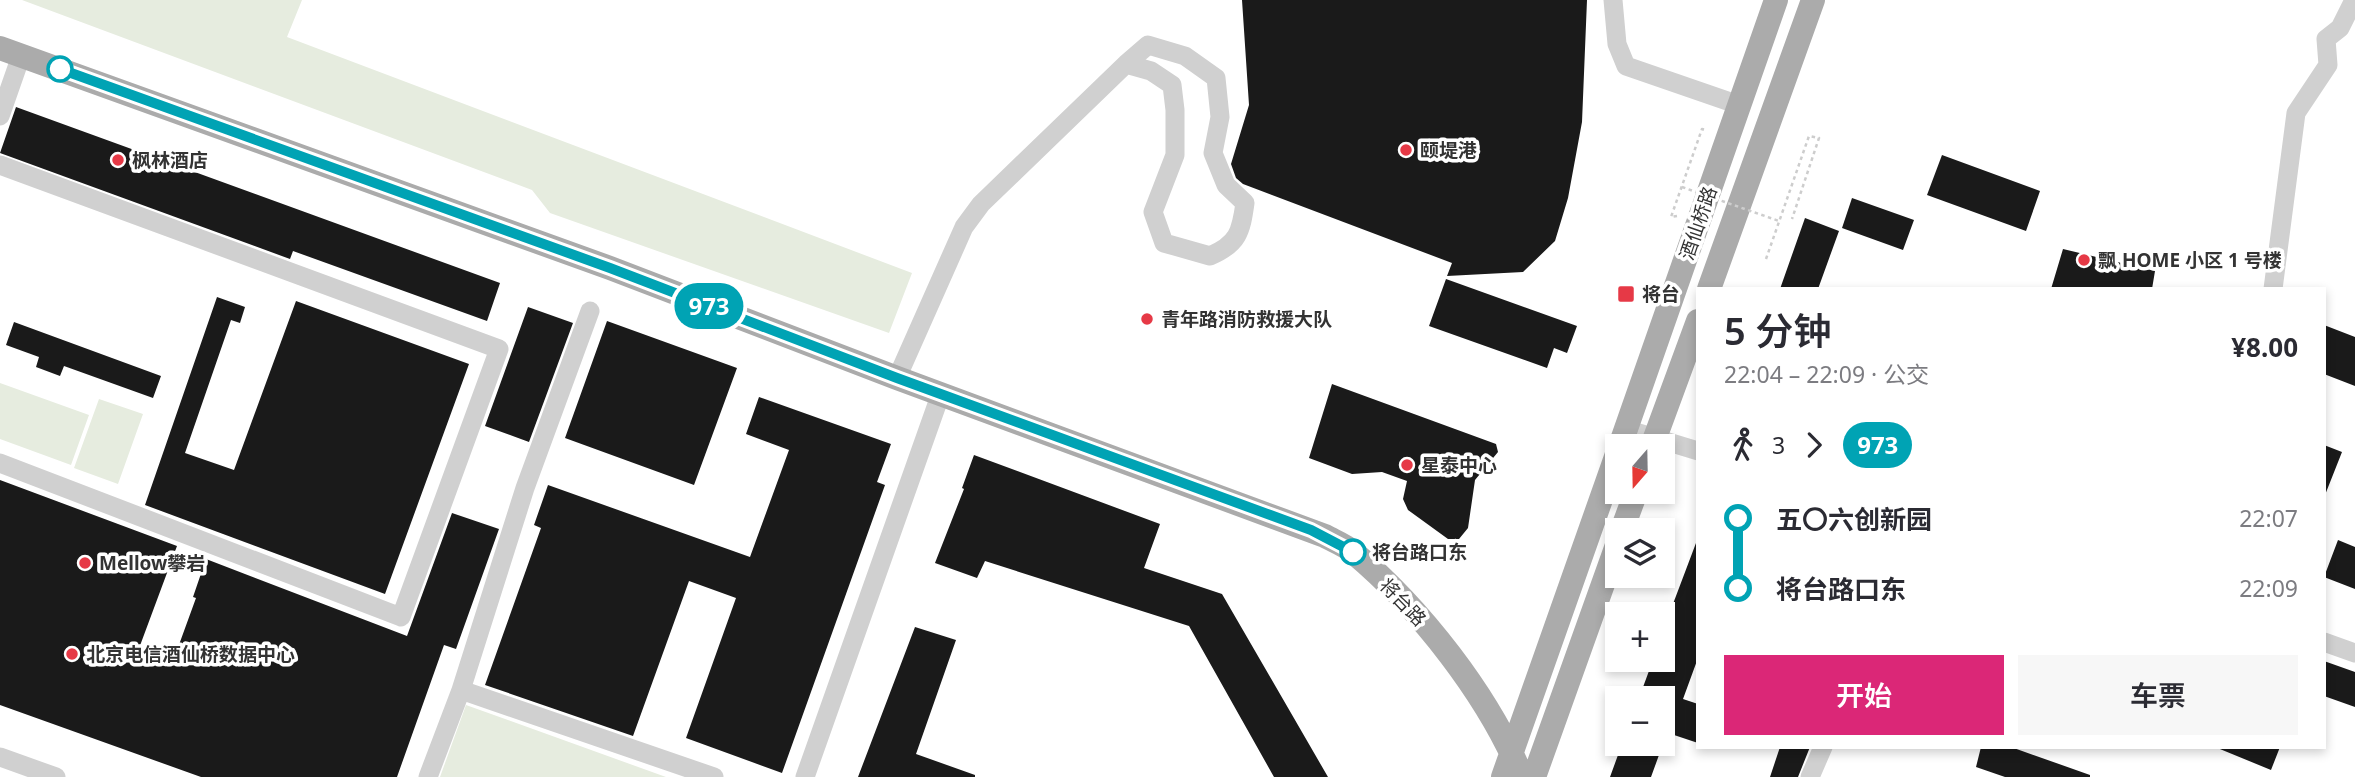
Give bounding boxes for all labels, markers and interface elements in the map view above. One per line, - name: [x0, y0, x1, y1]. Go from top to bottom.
- unlabelled marker: [47, 56, 73, 82]
- place label: 颐堤港: [1420, 137, 1477, 163]
- marker: 颐堤港: [1398, 142, 1414, 158]
- place label: 枫林酒店: [132, 147, 208, 173]
- marker: 枫林酒店: [110, 152, 126, 168]
- street label: 酒仙桥路: [1673, 183, 1723, 263]
- place label: 飘 HOME 小区 1 号楼: [2098, 247, 2282, 273]
- marker: 飘 HOME 小区 1 号楼: [2076, 252, 2092, 268]
- place label: 将台: [1642, 281, 1680, 307]
- line badge: 973: [669, 283, 749, 329]
- marker: 将台: [1616, 284, 1636, 304]
- text: 973: [688, 289, 730, 322]
- text: 5 分钟: [1724, 304, 1832, 356]
- place label: 青年路消防救援大队: [1161, 306, 1332, 332]
- marker: 青年路消防救援大队: [1139, 311, 1155, 327]
- text: ¥8.00: [2231, 329, 2298, 365]
- text: 22:04 – 22:09 · 公交: [1724, 358, 1929, 390]
- icon: walk: [1724, 426, 1762, 464]
- icon: forward: [1795, 426, 1833, 464]
- text: 973: [1857, 428, 1898, 461]
- text: 3: [1772, 429, 1785, 461]
- north arrow: [1605, 434, 1675, 504]
- map controls: [1605, 434, 1675, 756]
- place label: 星泰中心: [1421, 452, 1497, 478]
- marker: 星泰中心: [1399, 457, 1415, 473]
- text: 五〇六创新园: [1776, 501, 1932, 537]
- text: 22:07: [2239, 502, 2298, 534]
- button: layers: [1605, 518, 1675, 588]
- marker: 将台路口东: [1340, 539, 1366, 565]
- place label: 将台路口东: [1372, 539, 1467, 565]
- place label: Mellow攀岩: [99, 550, 205, 576]
- marker: Mellow攀岩: [77, 555, 93, 571]
- text: 将台路口东: [1776, 571, 1906, 607]
- street label: 将台路: [1374, 572, 1432, 632]
- text: 22:09: [2239, 572, 2298, 604]
- button: +: [1605, 602, 1675, 672]
- place label: 北京电信酒仙桥数据中心: [86, 641, 295, 667]
- marker: 北京电信酒仙桥数据中心: [64, 646, 80, 662]
- button: 开始: [1724, 655, 2004, 735]
- button: 车票: [2018, 655, 2298, 735]
- button: −: [1605, 686, 1675, 756]

